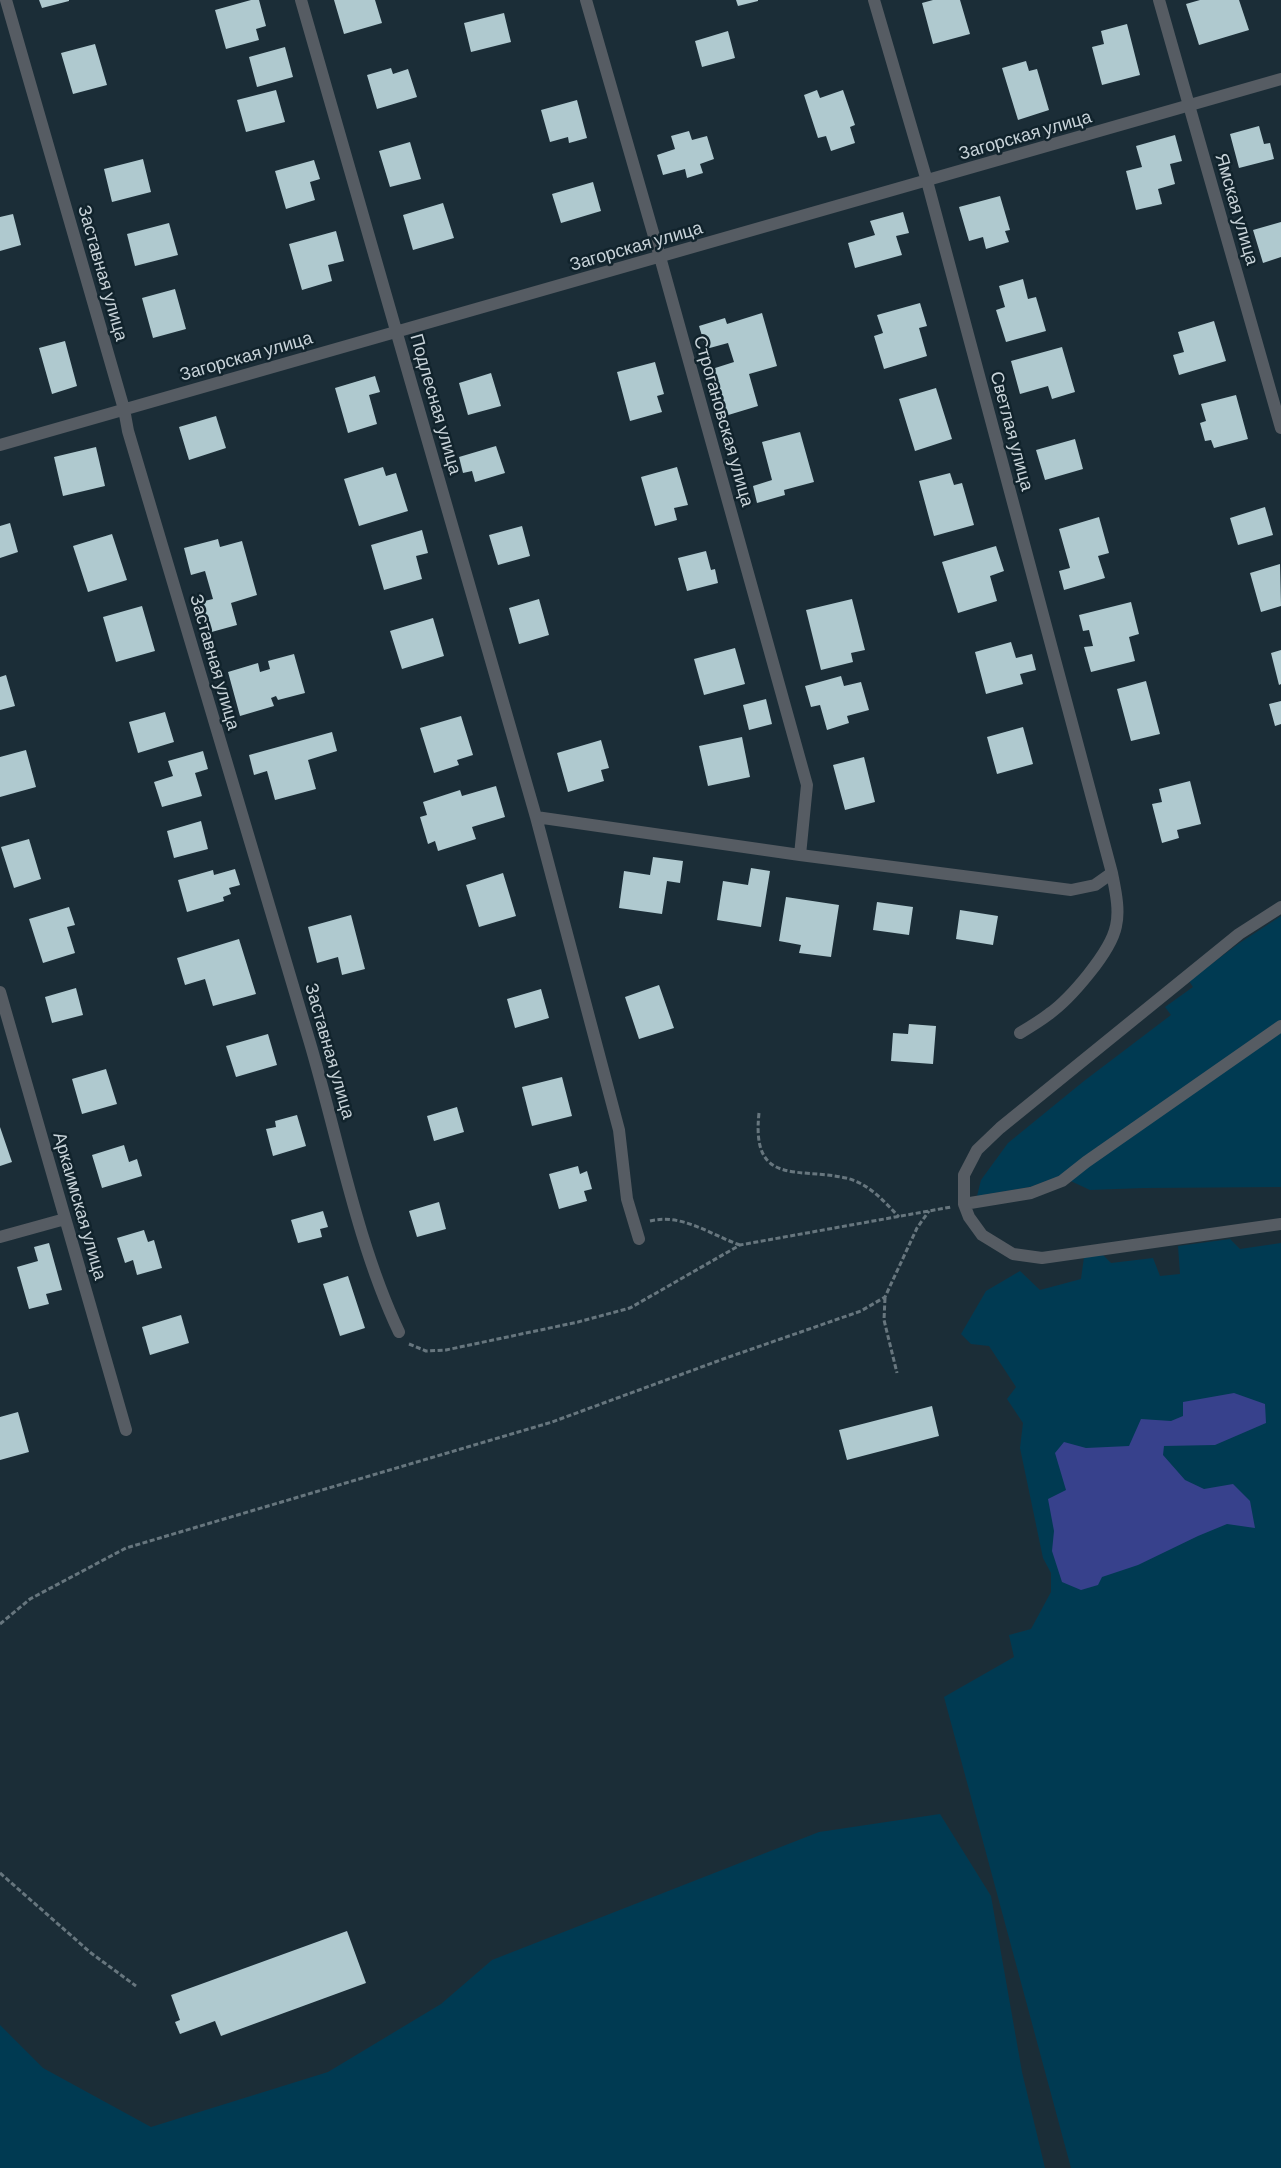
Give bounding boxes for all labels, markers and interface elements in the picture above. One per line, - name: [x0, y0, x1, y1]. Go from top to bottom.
- street label: Загорская улица: [956, 106, 1094, 164]
- street label: Ямская улица: [1211, 151, 1263, 267]
- street label: Заставная улица: [73, 203, 133, 343]
- street label: Загорская улица: [567, 217, 705, 275]
- street label: Загорская улица: [177, 327, 315, 385]
- street label: Подлесная улица: [406, 331, 466, 477]
- street label: Строгановская улица: [689, 333, 759, 509]
- street label: Светлая улица: [986, 369, 1038, 493]
- street label: Заставная улица: [185, 592, 245, 732]
- street label: Заставная улица: [300, 981, 360, 1121]
- street label: Аркаимская улица: [49, 1130, 111, 1282]

